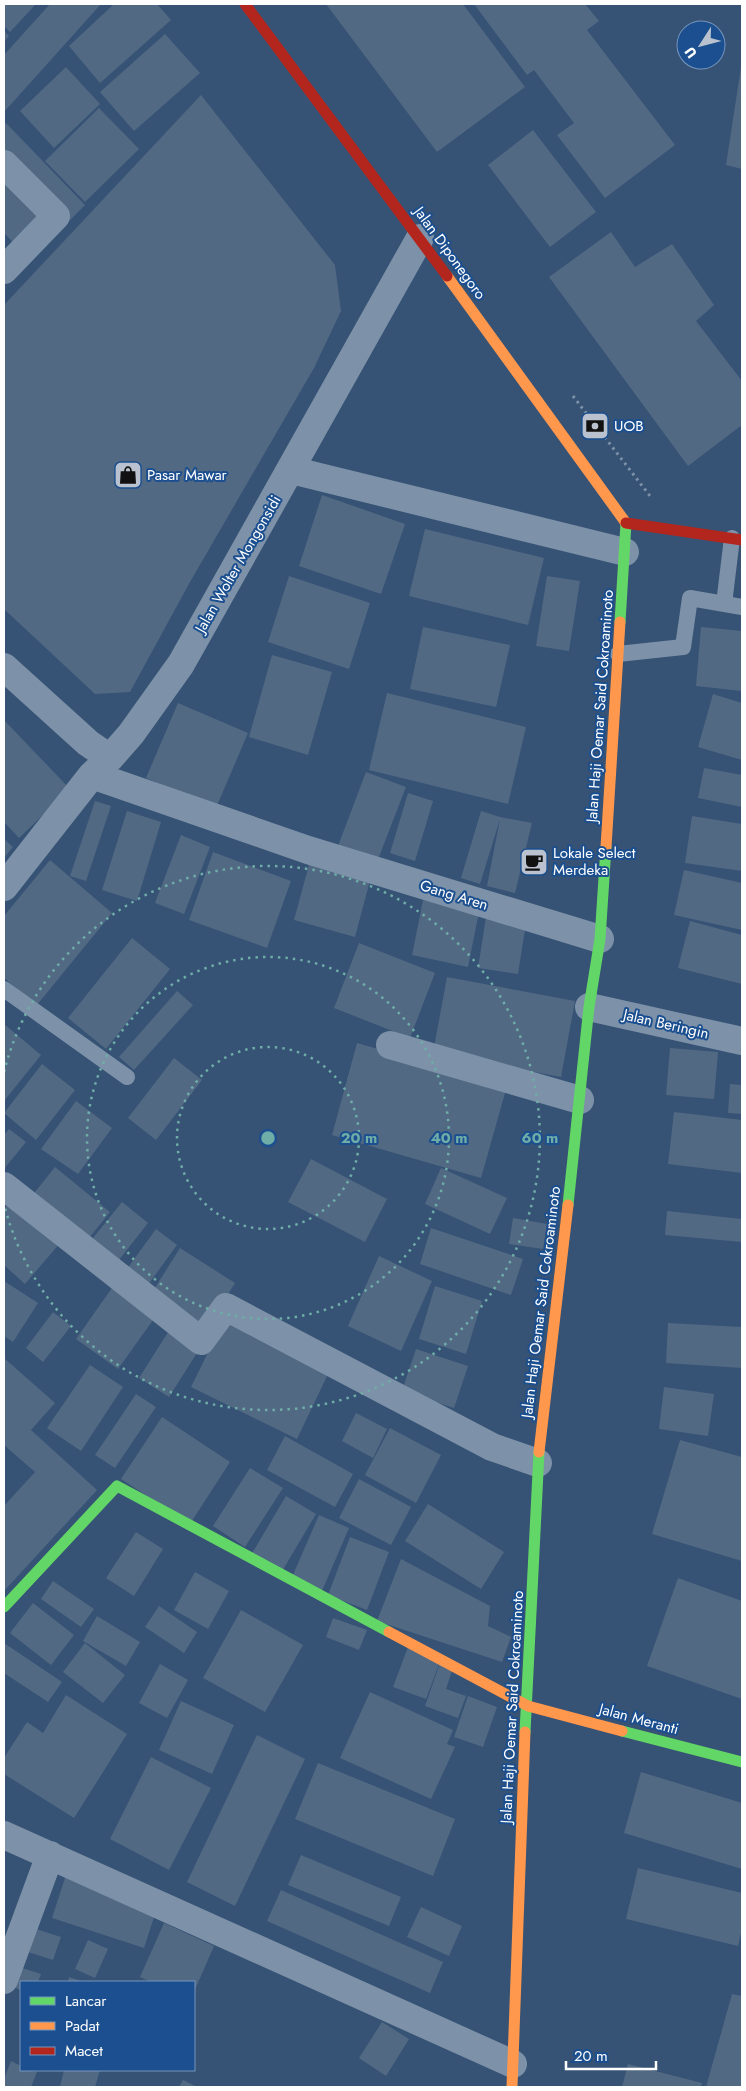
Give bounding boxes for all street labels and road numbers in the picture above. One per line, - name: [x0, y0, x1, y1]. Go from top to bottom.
- street label: Jalan Diponegoro: [408, 200, 491, 304]
- street label: Jalan Wolter Mongonsidi: [189, 491, 286, 638]
- street label: Jalan Haji Oemar Said Cokroaminoto: [581, 589, 619, 825]
- street label: Gang Aren: [417, 874, 491, 916]
- street label: Jalan Beringin: [619, 1003, 711, 1045]
- street label: Jalan Haji Oemar Said Cokroaminoto: [516, 1185, 566, 1421]
- street label: Jalan Haji Oemar Said Cokroaminoto: [495, 1590, 529, 1826]
- street label: Jalan Meranti: [595, 1697, 681, 1740]

